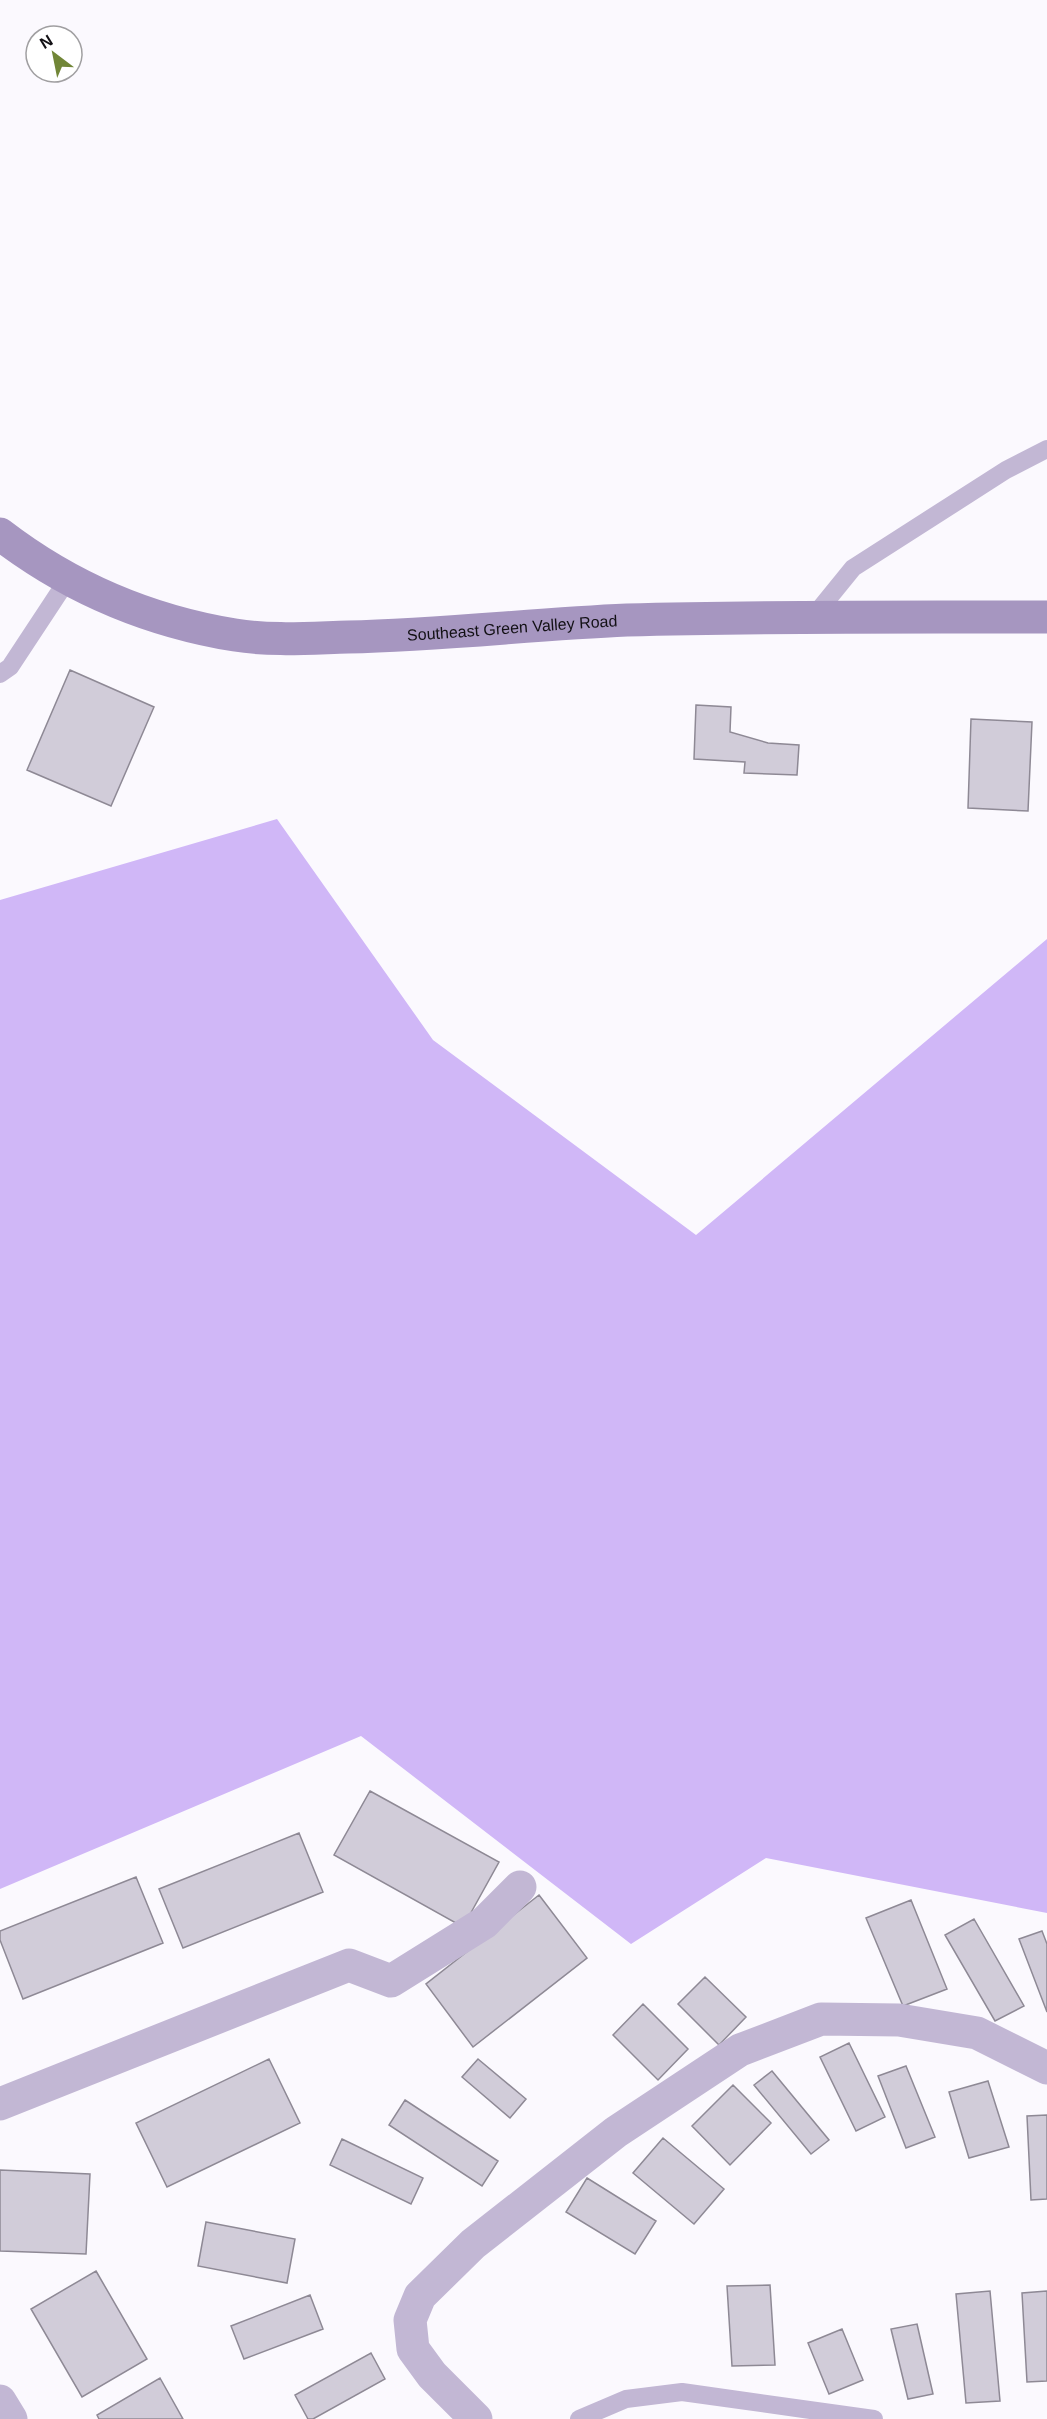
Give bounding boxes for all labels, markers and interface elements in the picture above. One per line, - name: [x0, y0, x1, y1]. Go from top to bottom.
- north arrow: [24, 24, 84, 84]
- text: N: [37, 31, 56, 52]
- street label: Southeast Green Valley Road: [407, 612, 618, 643]

